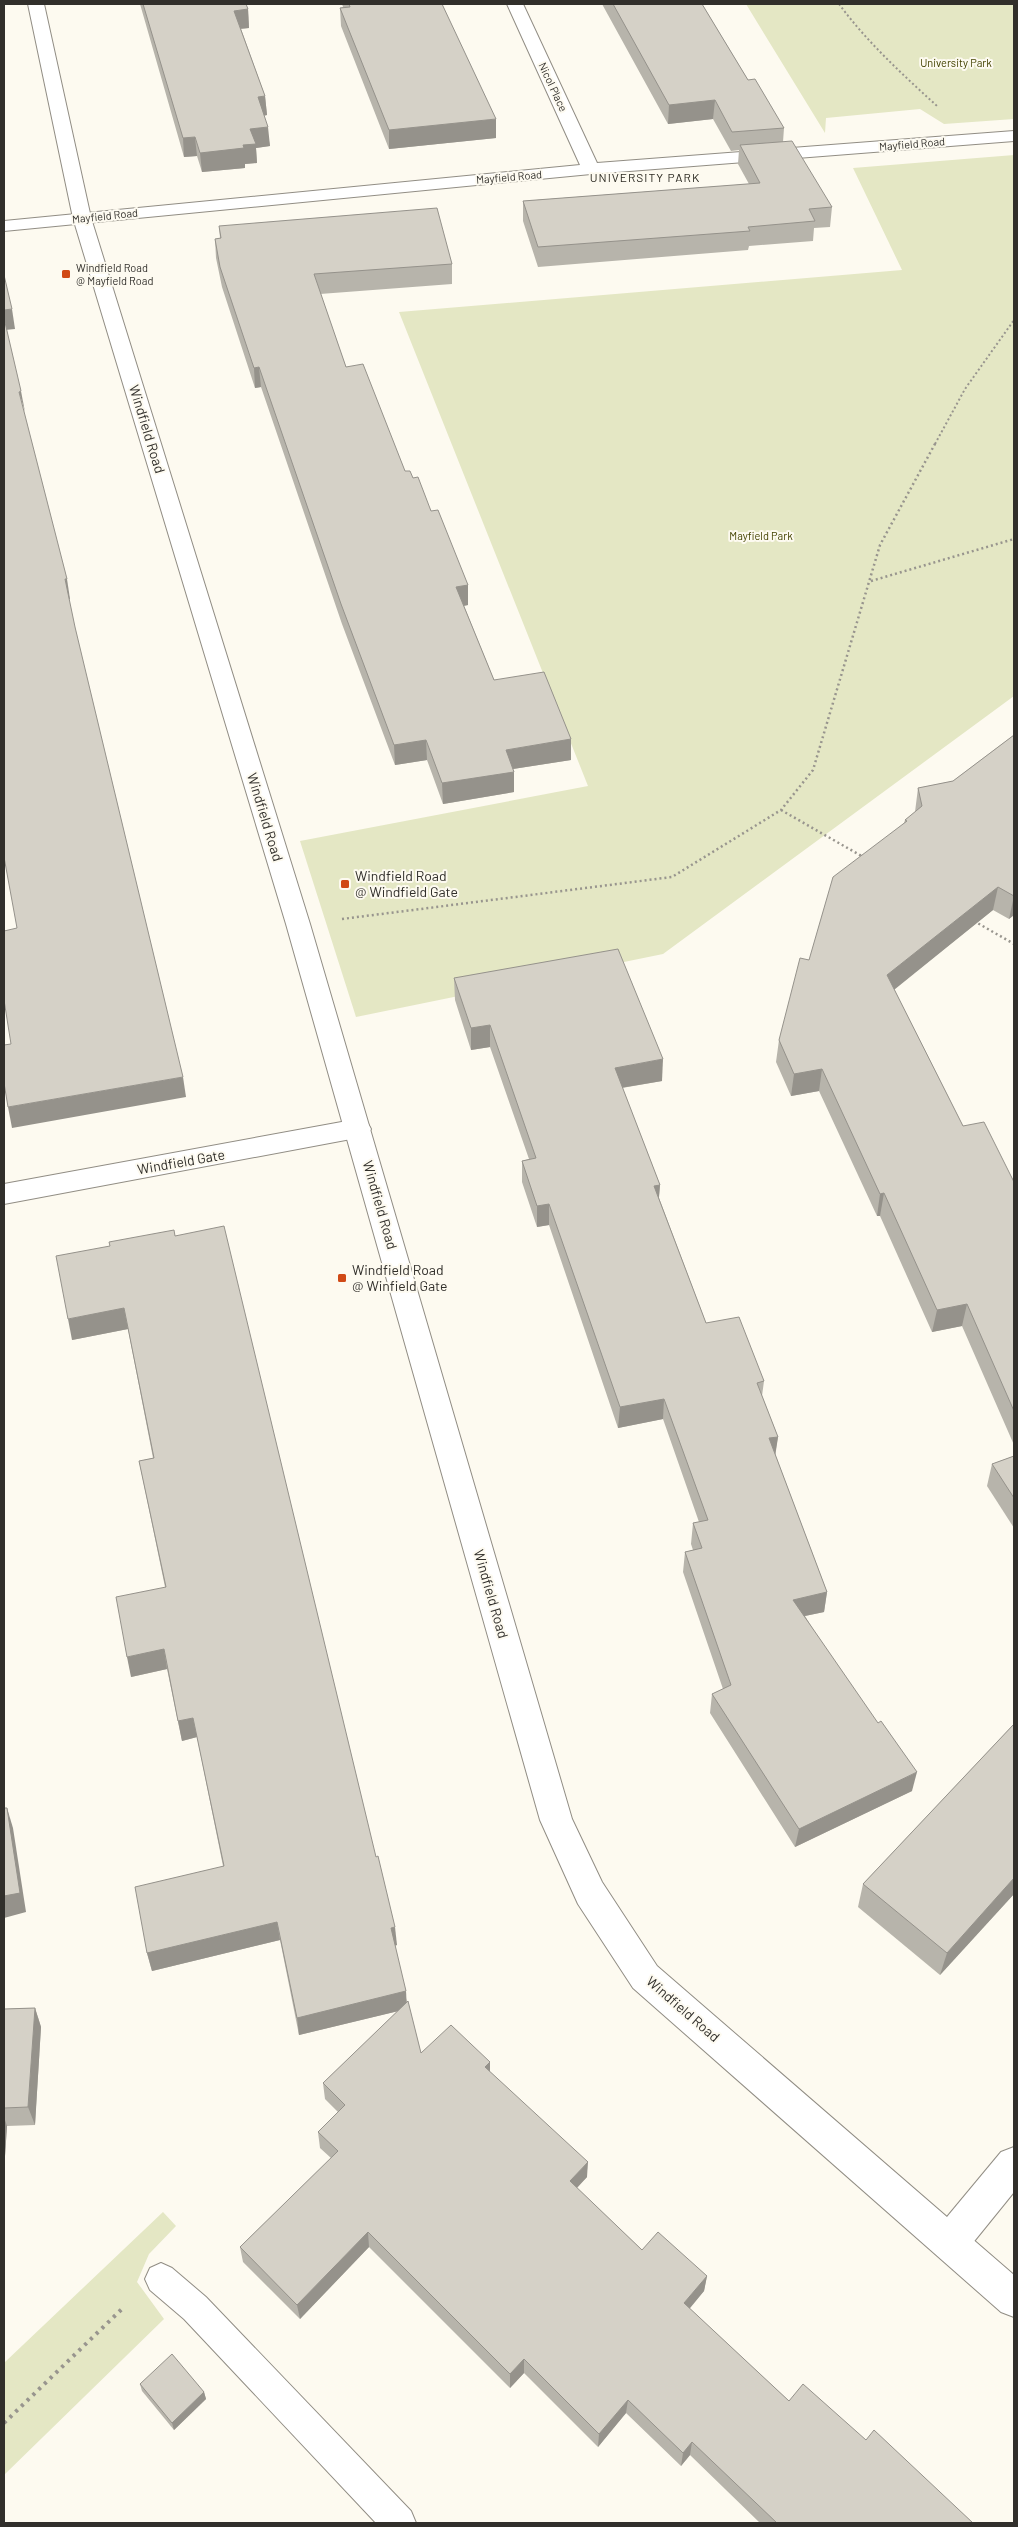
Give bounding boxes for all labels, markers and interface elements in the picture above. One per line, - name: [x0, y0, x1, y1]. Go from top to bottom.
- park label: University Park: [920, 56, 992, 69]
- street label: Nicol Place: [536, 60, 571, 114]
- street label: Mayfield Road: [878, 134, 945, 153]
- street label: Mayfield Road: [475, 167, 542, 186]
- district label: UNIVERSITY PARK: [590, 170, 700, 184]
- street label: Mayfield Road: [71, 206, 139, 225]
- place label: Windfield Road @ Mayfield Road: [76, 261, 153, 287]
- marker: Windfield Road @ Mayfield Road: [60, 268, 72, 280]
- street label: Windfield Road: [126, 383, 169, 475]
- park label: Mayfield Park: [729, 529, 793, 542]
- street label: Windfield Road: [244, 771, 287, 863]
- place label: Windfield Road @ Windfield Gate: [355, 867, 458, 900]
- marker: Windfield Road @ Windfield Gate: [339, 878, 351, 890]
- street label: Windfield Gate: [136, 1145, 226, 1178]
- street label: Windfield Road: [360, 1158, 401, 1251]
- place label: Windfield Road @ Winfield Gate: [352, 1261, 447, 1294]
- marker: Windfield Road @ Winfield Gate: [336, 1272, 348, 1284]
- street label: Windfield Road: [471, 1547, 512, 1640]
- street label: Windfield Road: [643, 1972, 723, 2045]

